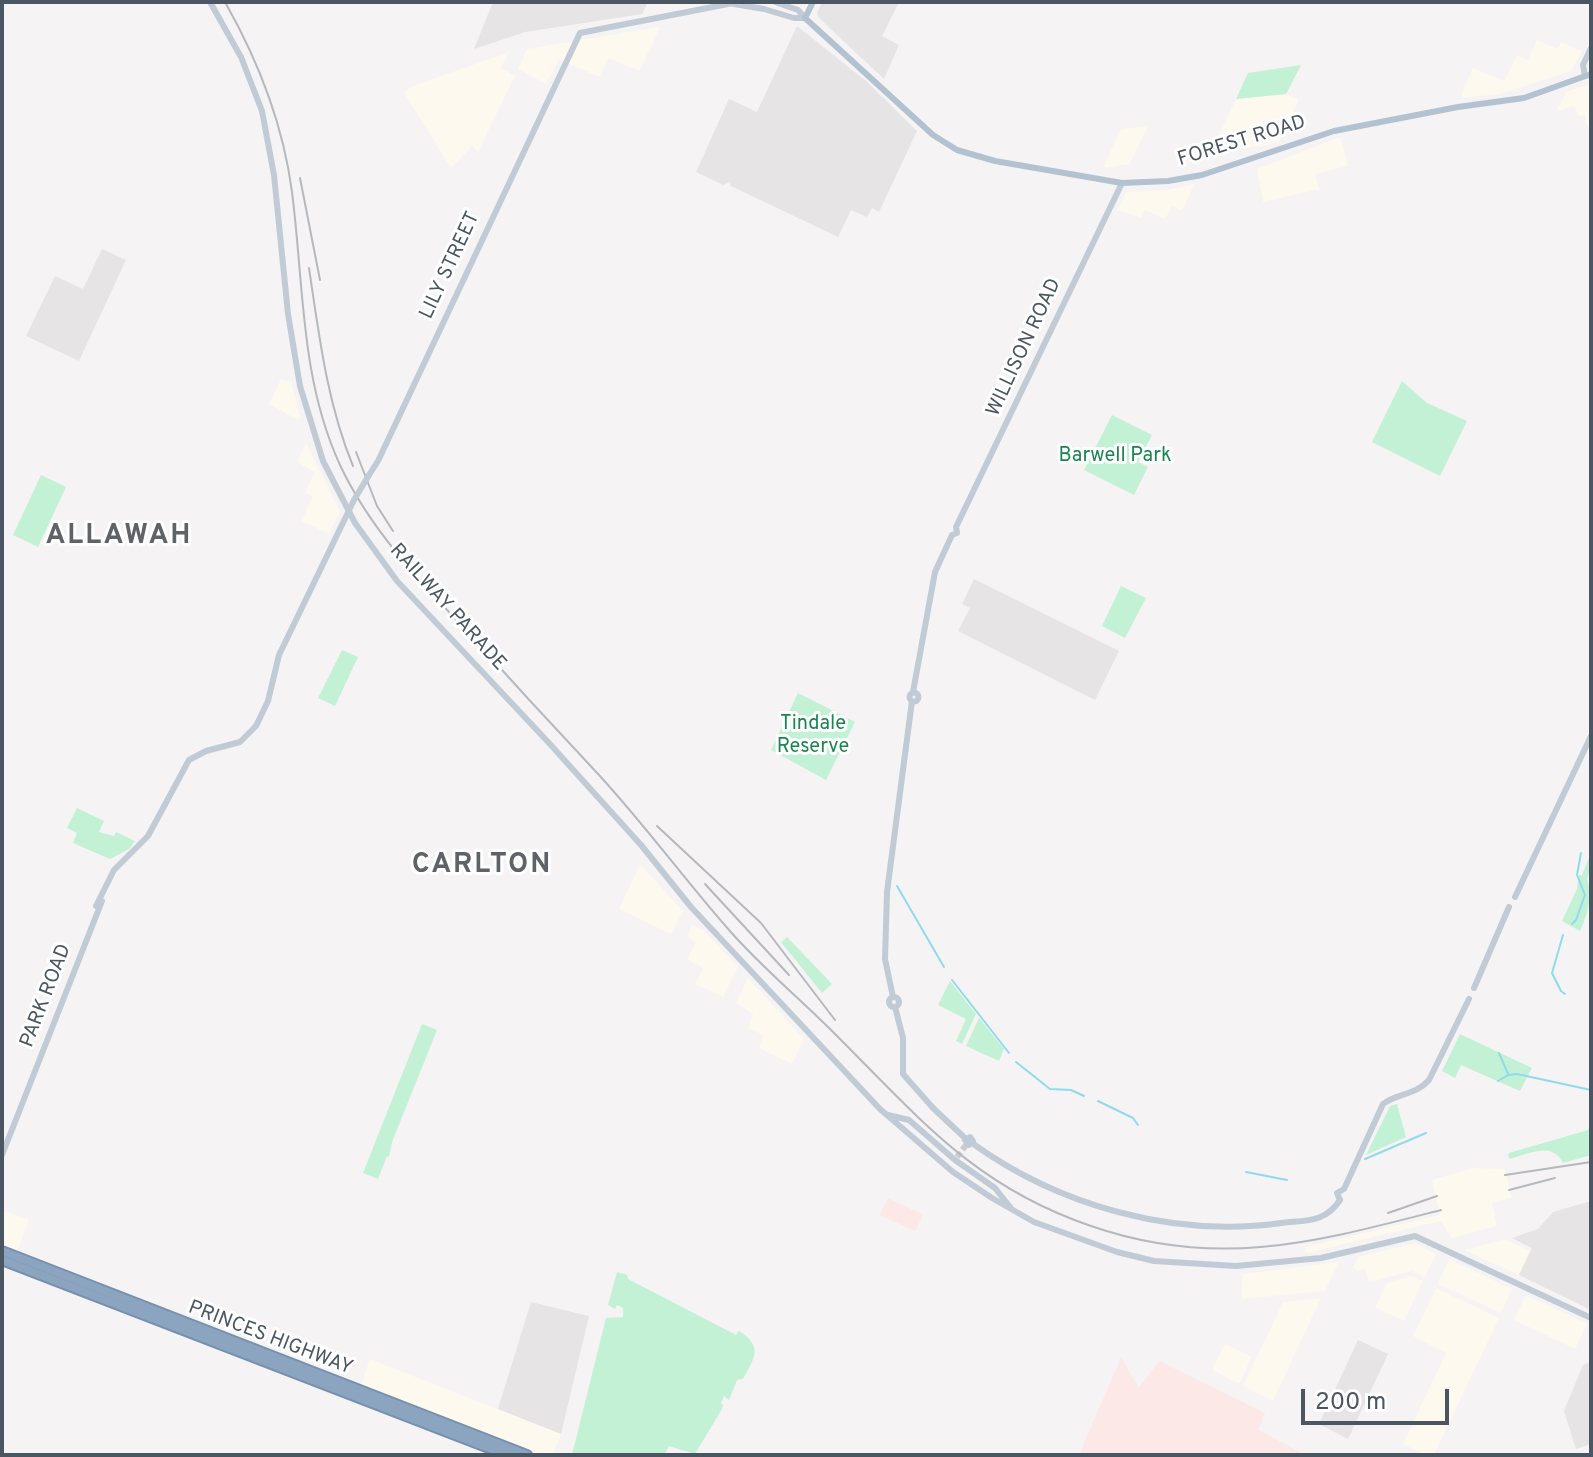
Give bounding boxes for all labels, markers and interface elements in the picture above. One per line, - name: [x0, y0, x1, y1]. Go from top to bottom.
- street label: FOREST ROAD: [1175, 111, 1309, 173]
- street label: LILY STREET: [416, 209, 486, 323]
- street label: WILLISON ROAD: [983, 275, 1067, 421]
- park label: Barwell Park: [1058, 445, 1172, 469]
- district label: ALLAWAH: [46, 520, 192, 554]
- street label: RAILWAY PARADE: [384, 539, 510, 677]
- park label: Tindale Reserve: [777, 713, 849, 760]
- district label: CARLTON: [412, 849, 552, 883]
- street label: PARK ROAD: [16, 941, 78, 1051]
- street label: PRINCES HIGHWAY: [184, 1297, 356, 1381]
- scale bar: [1305, 1373, 1453, 1423]
- text: 200 m: [1315, 1388, 1386, 1418]

